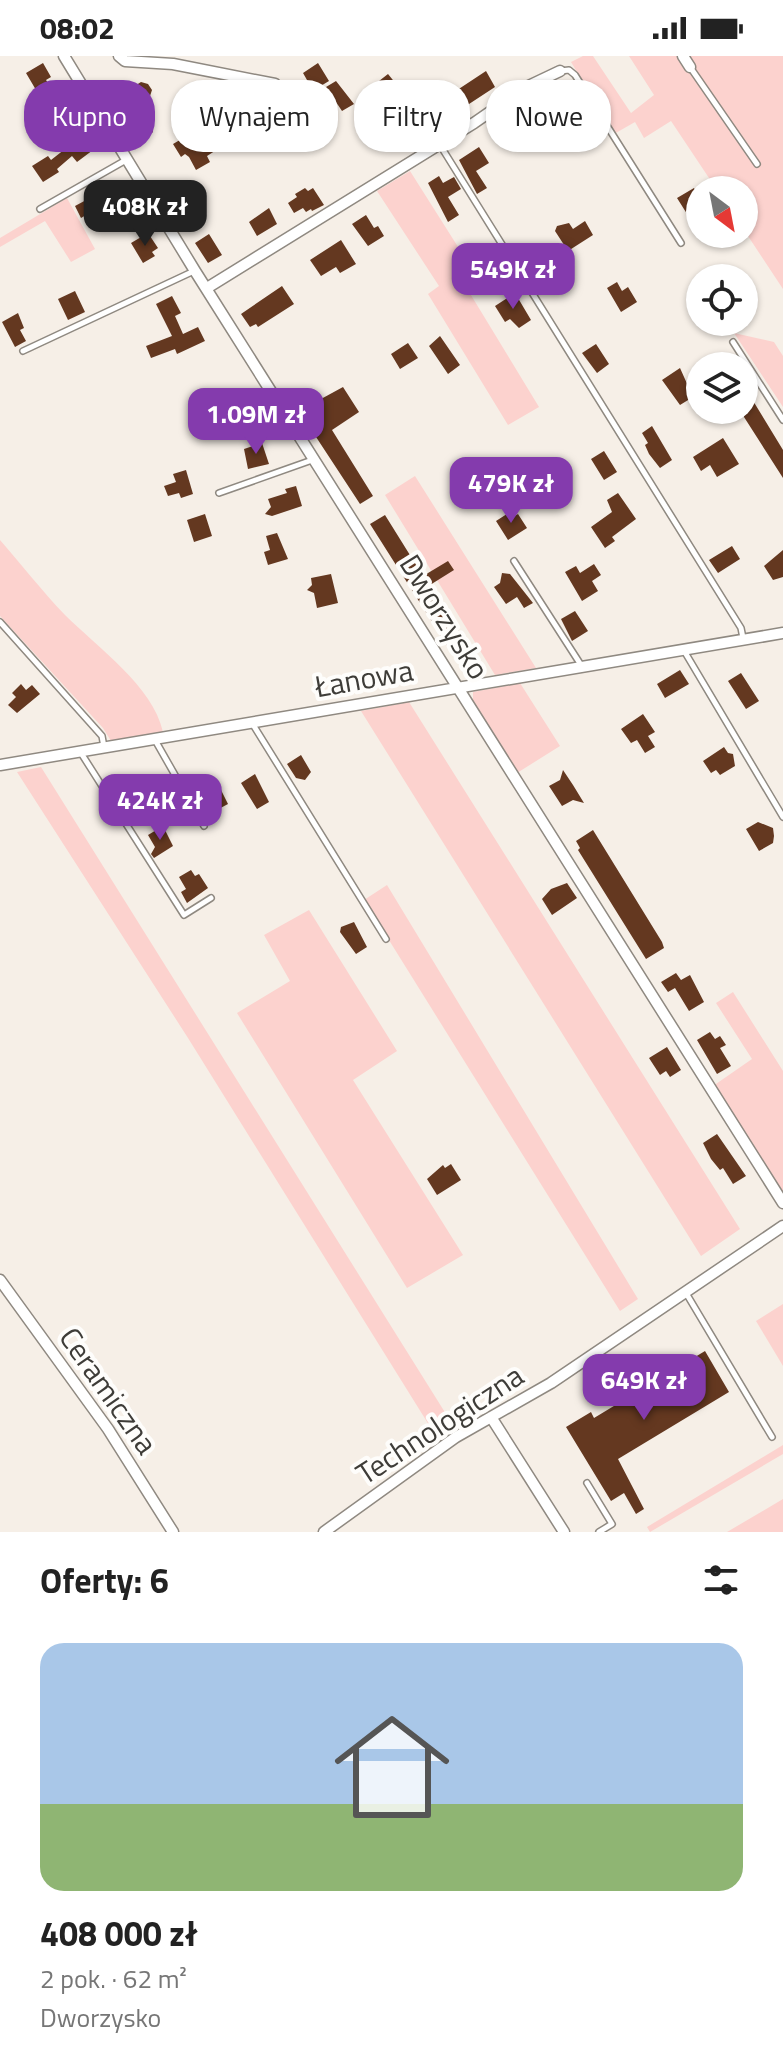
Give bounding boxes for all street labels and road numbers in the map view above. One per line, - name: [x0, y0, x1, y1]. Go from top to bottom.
- street label: Dworzysko: [388, 545, 501, 688]
- street label: Łanowa: [310, 647, 417, 709]
- street label: Ceramiczna: [48, 1317, 170, 1463]
- street label: Technologiczna: [346, 1353, 532, 1496]

